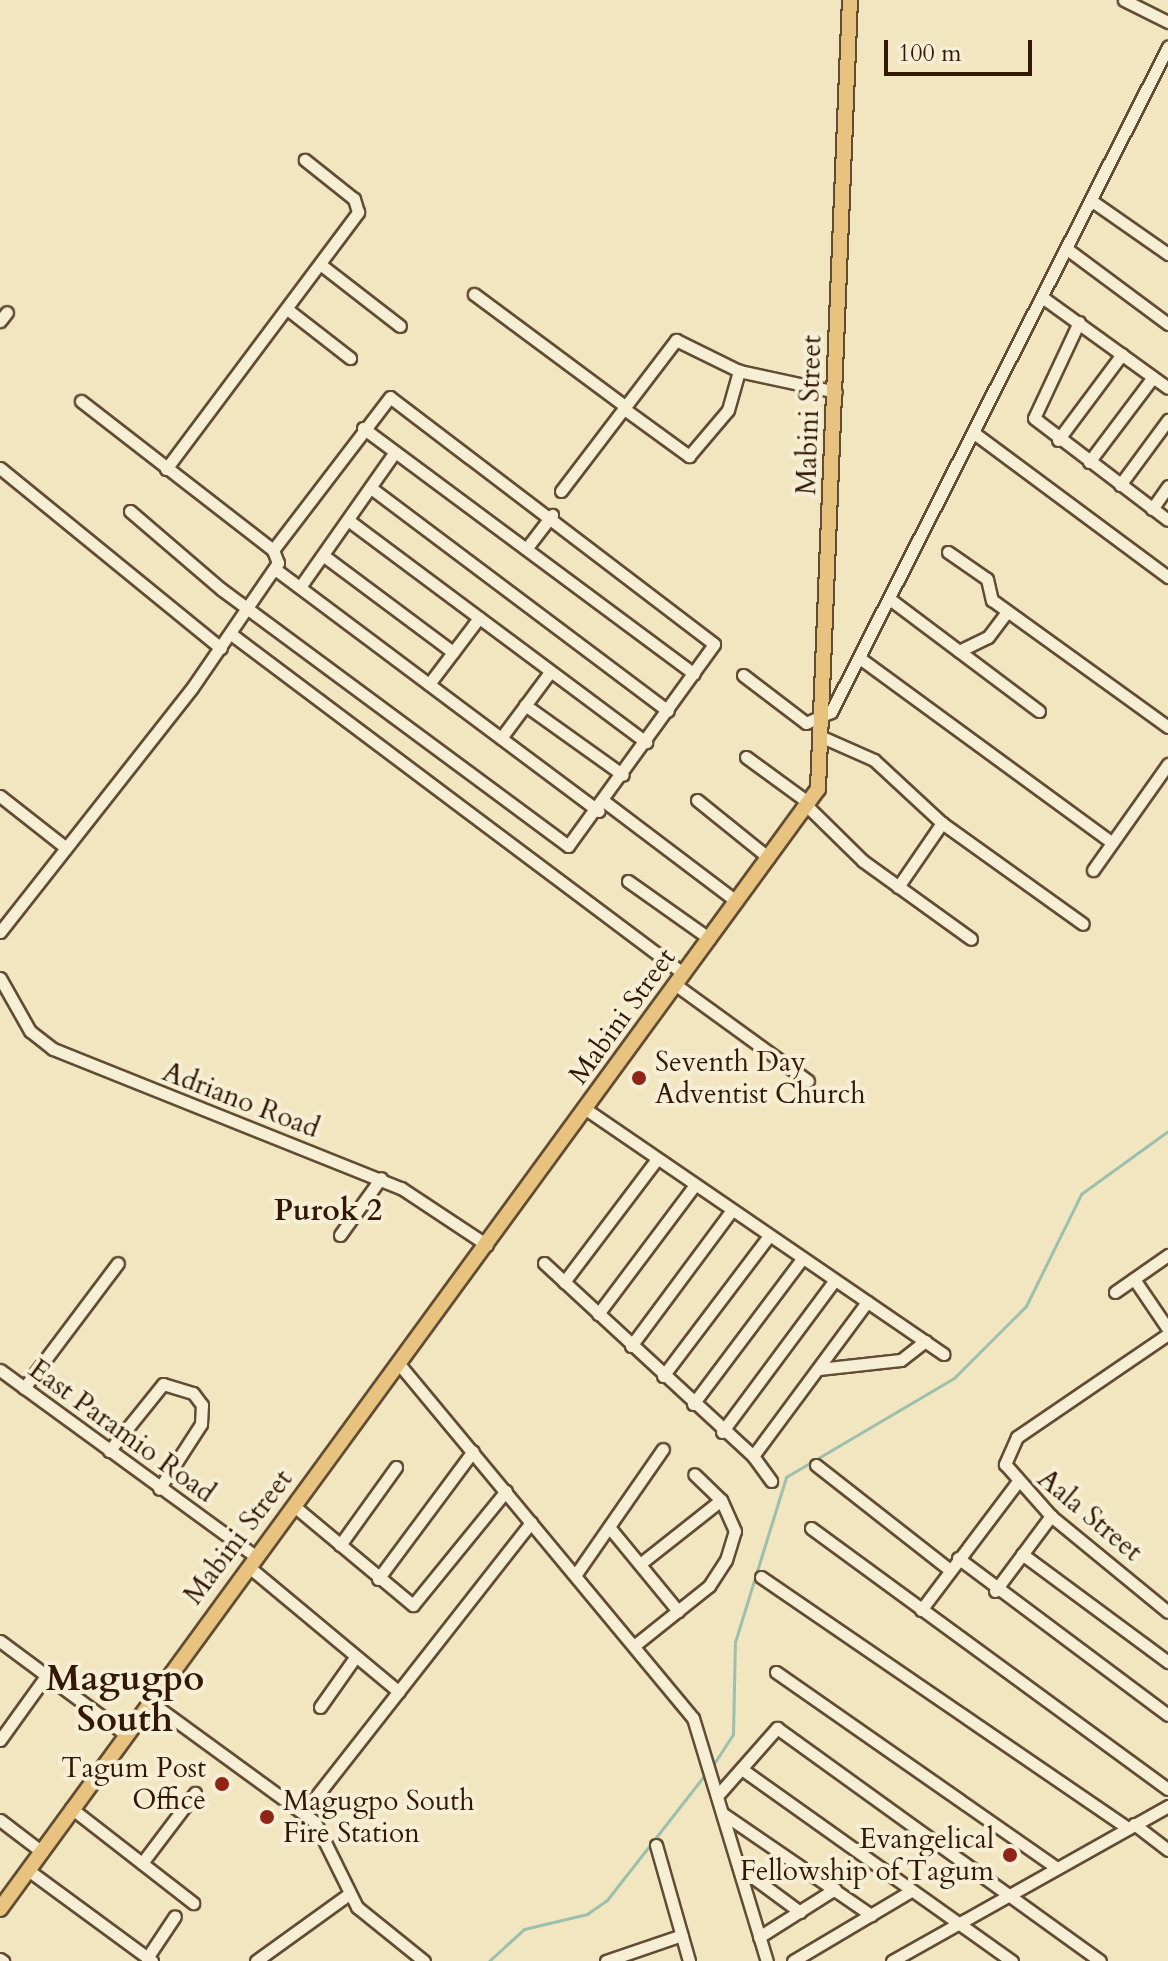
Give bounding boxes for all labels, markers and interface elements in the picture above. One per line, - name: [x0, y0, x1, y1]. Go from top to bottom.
- scale bar: [888, 24, 1036, 74]
- text: 100 m: [898, 37, 962, 70]
- street label: Mabini Street: [789, 334, 829, 496]
- street label: Mabini Street: [561, 941, 683, 1091]
- place label: Seventh Day Adventist Church: [655, 1045, 866, 1111]
- street label: Adriano Road: [158, 1055, 324, 1145]
- marker: Seventh Day Adventist Church: [630, 1069, 648, 1087]
- district label: Purok 2: [274, 1193, 382, 1229]
- street label: East Paramio Road: [22, 1352, 222, 1510]
- street label: Aala Street: [1031, 1462, 1149, 1568]
- street label: Mabini Street: [176, 1463, 300, 1611]
- district label: Magugpo South: [46, 1656, 204, 1741]
- place label: Tagum Post Office: [61, 1751, 206, 1817]
- marker: Tagum Post Office: [213, 1775, 231, 1793]
- place label: Magugpo South Fire Station: [283, 1784, 475, 1850]
- marker: Magugpo South Fire Station: [258, 1808, 276, 1826]
- place label: Evangelical Fellowship of Tagum: [740, 1822, 994, 1888]
- marker: Evangelical Fellowship of Tagum: [1001, 1846, 1019, 1864]

